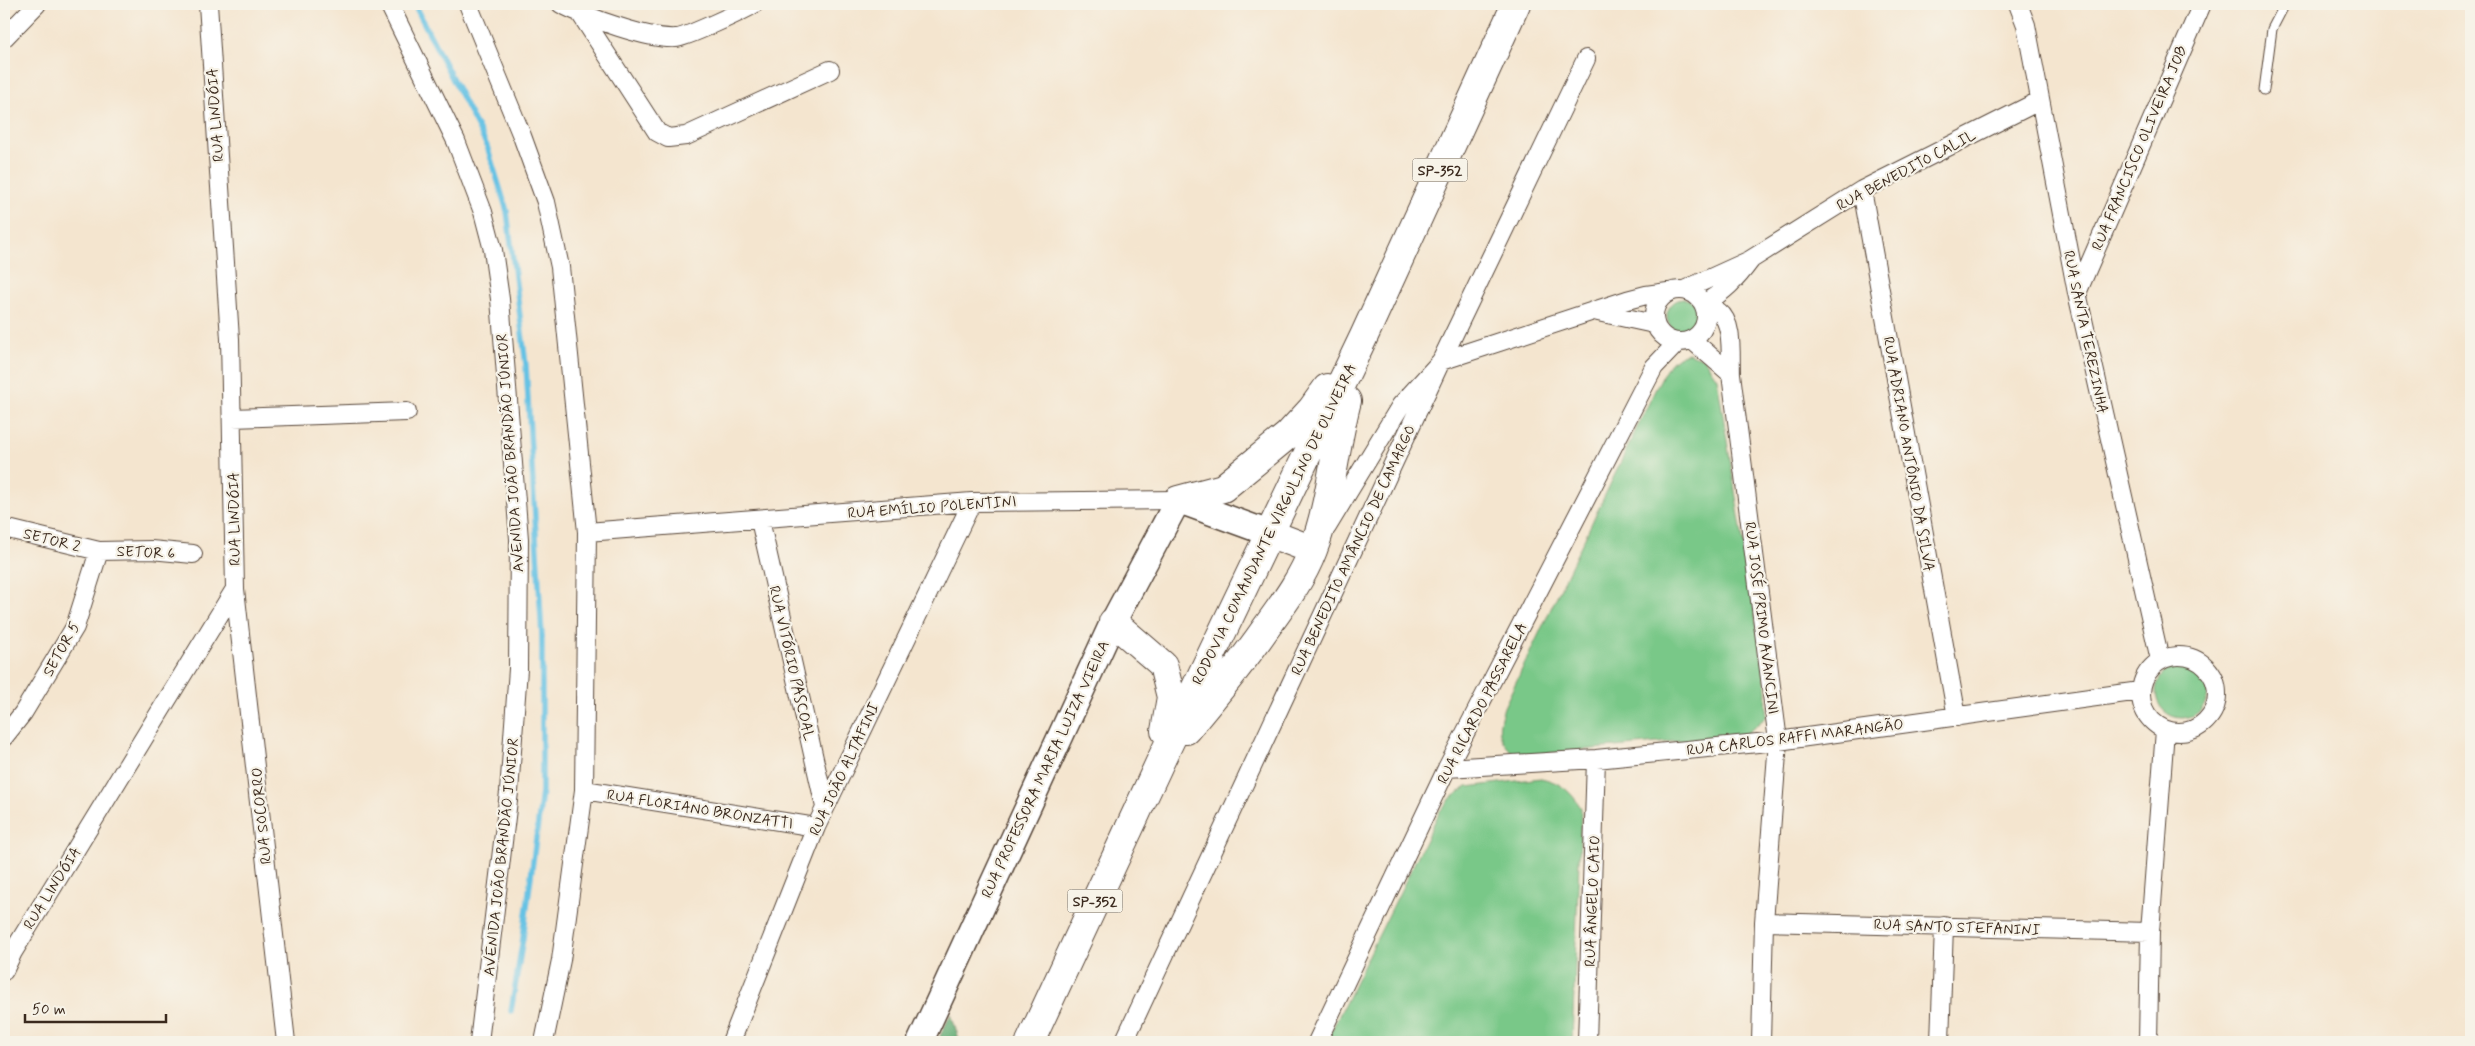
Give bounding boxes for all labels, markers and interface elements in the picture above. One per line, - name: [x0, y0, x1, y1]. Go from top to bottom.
- street label: RUA FRANCISCO OLIVEIRA JOB: [2088, 43, 2192, 254]
- street label: RUA LINDÓIA: [203, 67, 229, 162]
- street label: RUA BENEDITO CALIL: [1833, 125, 1980, 216]
- road number: SP-352: [1412, 158, 1468, 182]
- street label: RUA SANTA TEREZINHA: [2058, 249, 2112, 416]
- street label: AVENIDA JOÃO BRANDÃO JÚNIOR: [493, 333, 529, 573]
- street label: RUA ADRIANO ANTÔNIO DA SILVA: [1877, 335, 1940, 573]
- street label: RODOVIA COMANDANTE VIRGULINO DE OLIVEIRA: [1188, 360, 1362, 688]
- street label: RUA BENEDITO AMÂNCIO DE CAMARGO: [1287, 422, 1421, 679]
- street label: RUA LINDÓIA: [224, 472, 246, 566]
- street label: RUA EMÍLIO POLENTINI: [847, 491, 1017, 524]
- street label: RUA JOSÉ PRIMO AVANCINI: [1739, 521, 1784, 716]
- street label: SETOR 2: [21, 524, 82, 558]
- street label: SETOR 6: [116, 542, 176, 564]
- street label: RUA VITÓRIO PASCOAL: [763, 584, 819, 743]
- street label: SETOR 5: [39, 619, 85, 680]
- street label: RUA RICARDO PASSARELA: [1433, 619, 1532, 788]
- street label: RUA PROFESSORA MARIA LUIZA VIEIRA: [977, 637, 1115, 902]
- street label: RUA JOÃO ALTAFINI: [805, 699, 885, 839]
- street label: RUA CARLOS RAFFI MARANGÃO: [1685, 715, 1905, 761]
- street label: AVENIDA JOÃO BRANDÃO JÚNIOR: [480, 737, 524, 977]
- street label: RUA SOCORRO: [247, 766, 277, 865]
- street label: RUA FLORIANO BRONZATTI: [605, 785, 794, 835]
- street label: RUA ÂNGELO CAIO: [1581, 835, 1605, 967]
- street label: RUA LINDÓIA: [19, 843, 86, 934]
- road number: SP-352: [1068, 889, 1122, 912]
- street label: RUA SANTO STEFANINI: [1873, 915, 2041, 941]
- scale bar: [25, 991, 166, 1023]
- text: 50 m: [32, 1000, 66, 1020]

